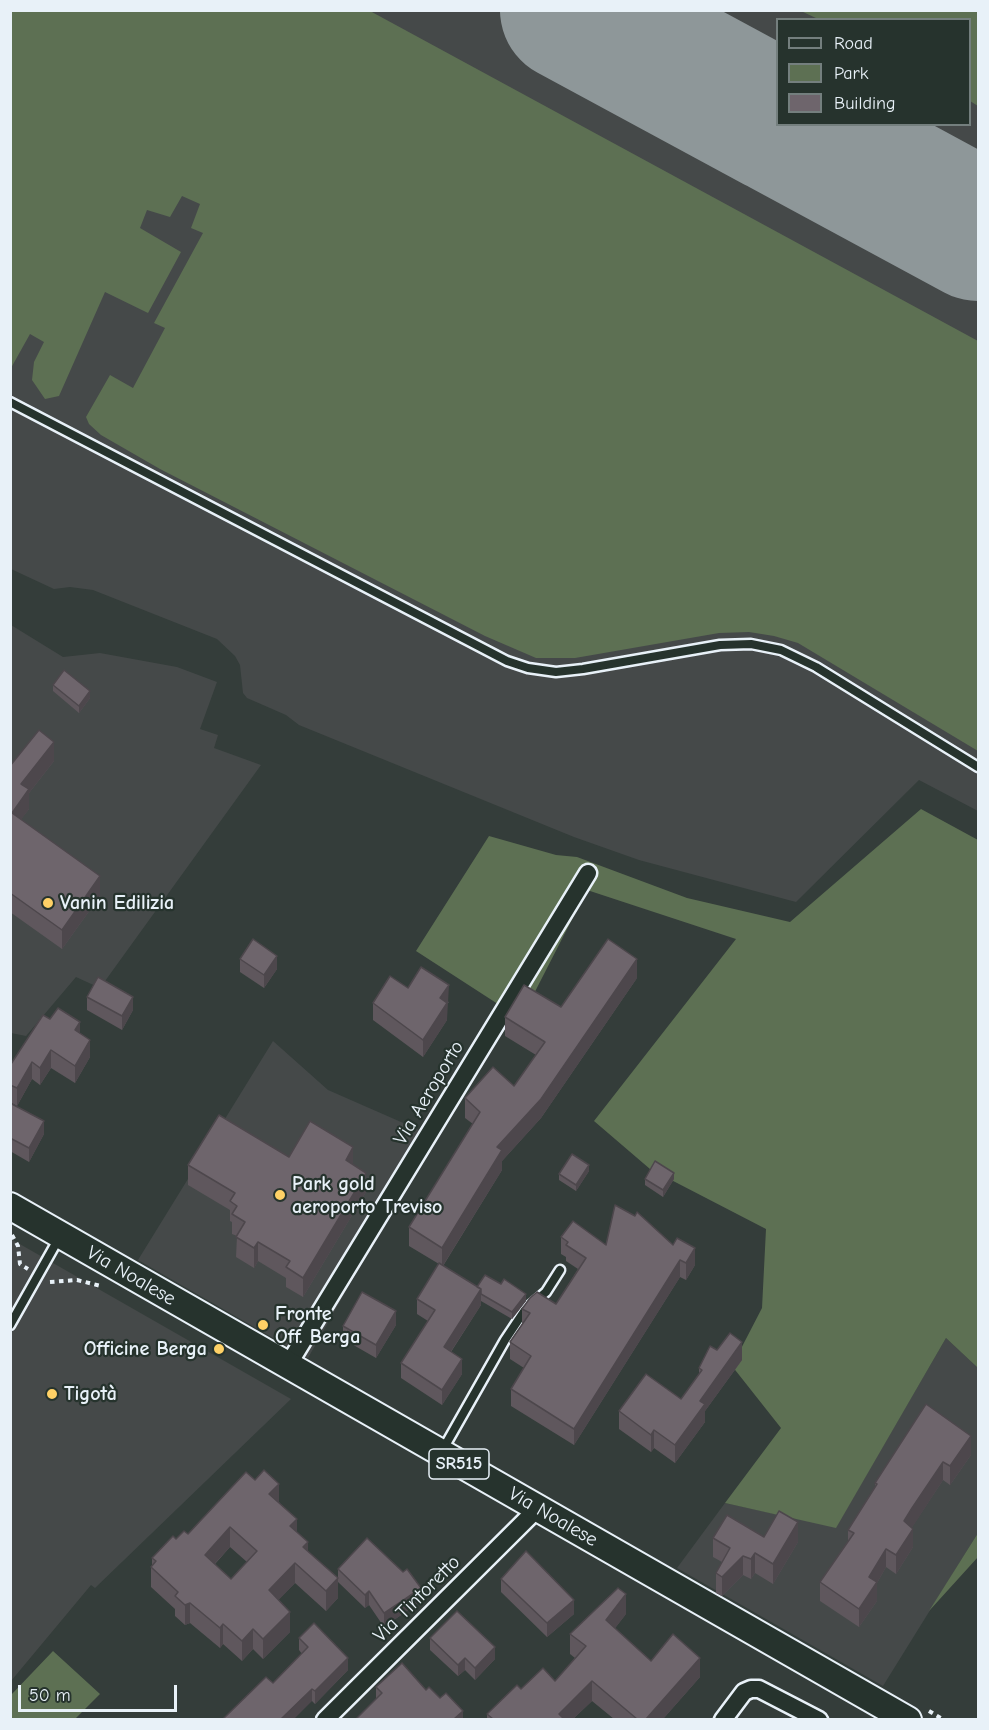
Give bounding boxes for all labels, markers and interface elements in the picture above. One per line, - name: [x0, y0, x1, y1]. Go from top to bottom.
- legend: [776, 18, 971, 126]
- text: Road: [834, 33, 873, 54]
- text: Park: [834, 63, 868, 84]
- text: Building: [834, 93, 896, 114]
- place label: Vanin Edilizia: [60, 891, 174, 915]
- marker: Vanin Edilizia: [41, 896, 55, 910]
- street label: Via Aeroporto: [389, 1037, 469, 1149]
- place label: Park gold aeroporto Treviso: [292, 1172, 442, 1219]
- marker: Park gold aeroporto Treviso: [273, 1188, 287, 1202]
- street label: Via Noalese: [82, 1241, 180, 1311]
- place label: Fronte Off. Berga: [275, 1302, 360, 1349]
- marker: Fronte Off. Berga: [256, 1318, 270, 1332]
- place label: Officine Berga: [84, 1337, 207, 1361]
- marker: Officine Berga: [212, 1342, 226, 1356]
- place label: Tigotà: [64, 1382, 117, 1406]
- marker: Tigotà: [45, 1387, 59, 1401]
- road number: SR515: [429, 1449, 489, 1479]
- street label: Via Noalese: [504, 1482, 602, 1552]
- street label: Via Tintoretto: [369, 1551, 465, 1647]
- scale bar: [21, 1673, 180, 1711]
- text: 50 m: [29, 1685, 71, 1706]

